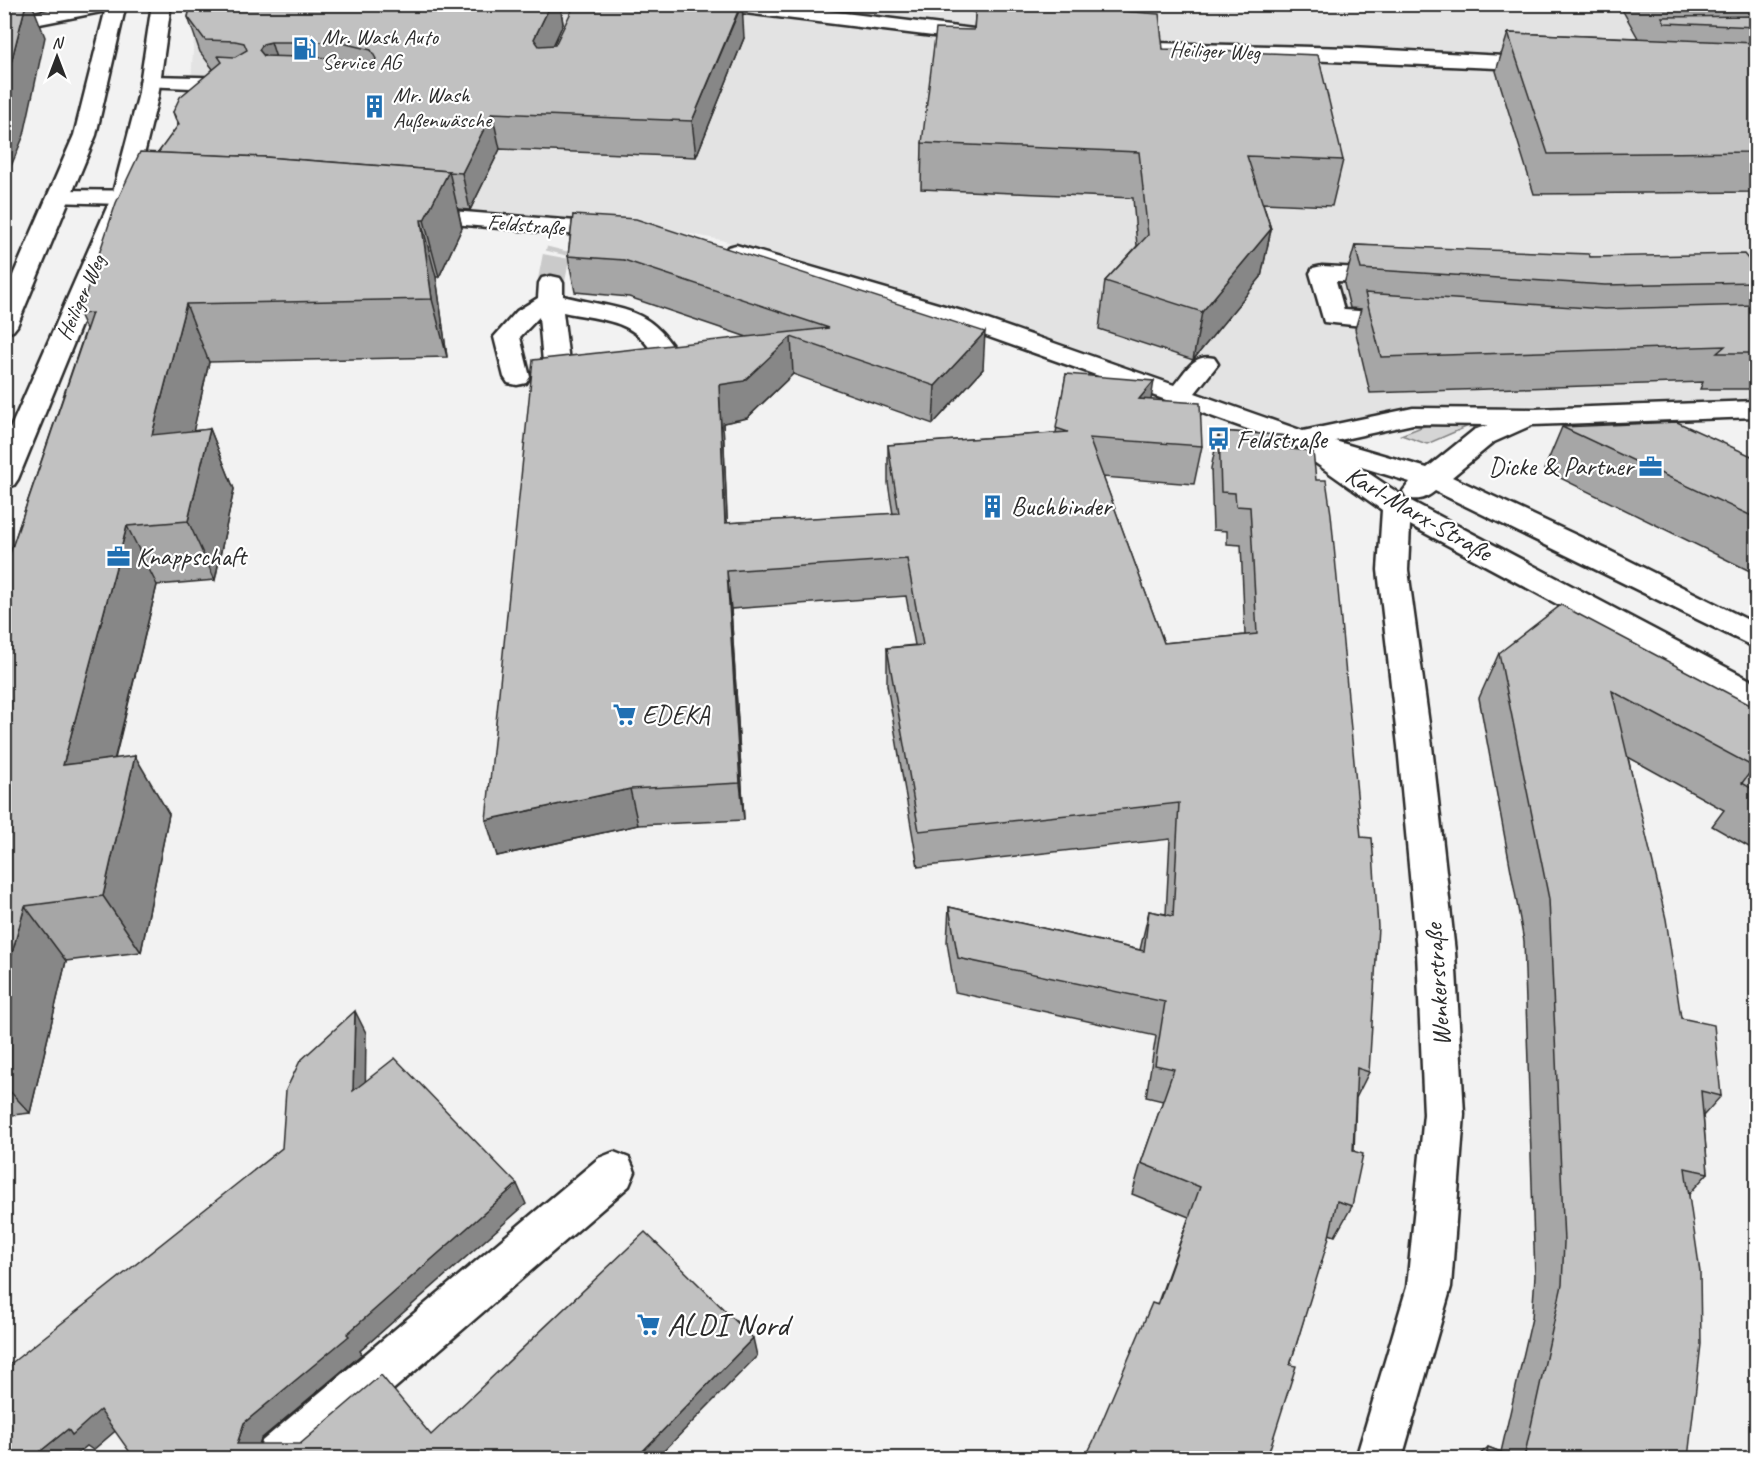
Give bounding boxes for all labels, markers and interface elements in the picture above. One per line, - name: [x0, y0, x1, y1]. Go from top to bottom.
- place label: Mr. Wash Auto Service AG: [322, 23, 439, 76]
- north arrow: [27, 27, 87, 87]
- text: N: [52, 33, 65, 53]
- street label: Heiliger Weg: [1169, 35, 1262, 67]
- fuel station icon: Mr. Wash Auto Service AG: [291, 36, 317, 62]
- place label: Mr. Wash Außenwäsche: [393, 81, 493, 134]
- building icon: Mr. Wash Außenwäsche: [362, 94, 388, 120]
- street label: Feldstraße: [486, 208, 567, 242]
- street label: Heiliger Weg: [50, 249, 113, 344]
- place label: Feldstraße: [1236, 423, 1329, 456]
- bus stop icon: Feldstraße: [1205, 426, 1231, 452]
- place label: Dicke & Partner: [1488, 450, 1636, 483]
- office icon: Dicke & Partner: [1638, 453, 1664, 479]
- street label: Karl-Marx-Straße: [1340, 458, 1500, 570]
- place label: Buchbinder: [1011, 490, 1114, 523]
- building icon: Buchbinder: [980, 493, 1006, 519]
- place label: Knappschaft: [136, 540, 249, 573]
- office icon: Knappschaft: [105, 543, 131, 569]
- place label: EDEKA: [642, 698, 711, 731]
- supermarket icon: EDEKA: [611, 701, 637, 727]
- street label: Wenkerstraße: [1417, 920, 1458, 1047]
- place label: ALDI Nord: [667, 1304, 794, 1345]
- supermarket icon: ALDI Nord: [636, 1311, 662, 1337]

